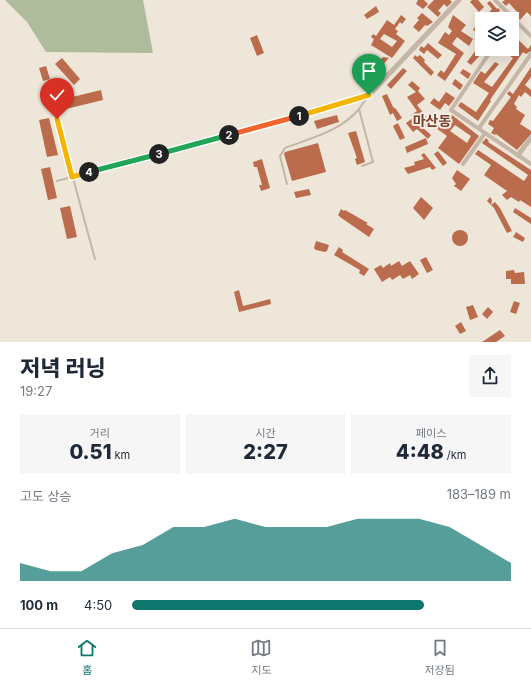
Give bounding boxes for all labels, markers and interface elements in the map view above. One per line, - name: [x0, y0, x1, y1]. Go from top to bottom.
- map controls: [475, 12, 519, 56]
- button: layers: [475, 12, 519, 56]
- pin: [352, 54, 386, 95]
- icon: arrive: [358, 60, 380, 82]
- pin: [40, 78, 74, 119]
- icon: check: [46, 84, 68, 106]
- pin: 1: [289, 106, 309, 126]
- text: 1: [297, 109, 301, 123]
- district label: 마산동: [413, 112, 451, 129]
- pin: 2: [219, 125, 239, 145]
- text: 2: [226, 128, 232, 142]
- pin: 3: [149, 144, 169, 164]
- text: 3: [155, 147, 163, 161]
- pin: 4: [79, 162, 99, 182]
- text: 4: [85, 165, 93, 179]
- text: 저녁 러닝: [20, 355, 106, 381]
- button: share: [469, 355, 511, 397]
- text: 19:27: [20, 383, 52, 399]
- text: 거리: [90, 426, 110, 440]
- text: 시간: [255, 426, 276, 440]
- text: 페이스: [416, 426, 446, 440]
- text: 0.51: [69, 440, 111, 464]
- text: 2:27: [243, 440, 288, 464]
- text: 4:48: [396, 440, 444, 464]
- text: km: [111, 448, 130, 462]
- text: /km: [444, 448, 466, 462]
- text: 183–189 m: [447, 486, 511, 502]
- text: 고도 상승: [20, 488, 72, 504]
- text: 100 m: [20, 597, 58, 613]
- text: 4:50: [84, 597, 112, 613]
- tab: 홈: [76, 637, 98, 677]
- tab: 지도: [250, 637, 272, 677]
- tab: 저장됨: [425, 637, 455, 677]

